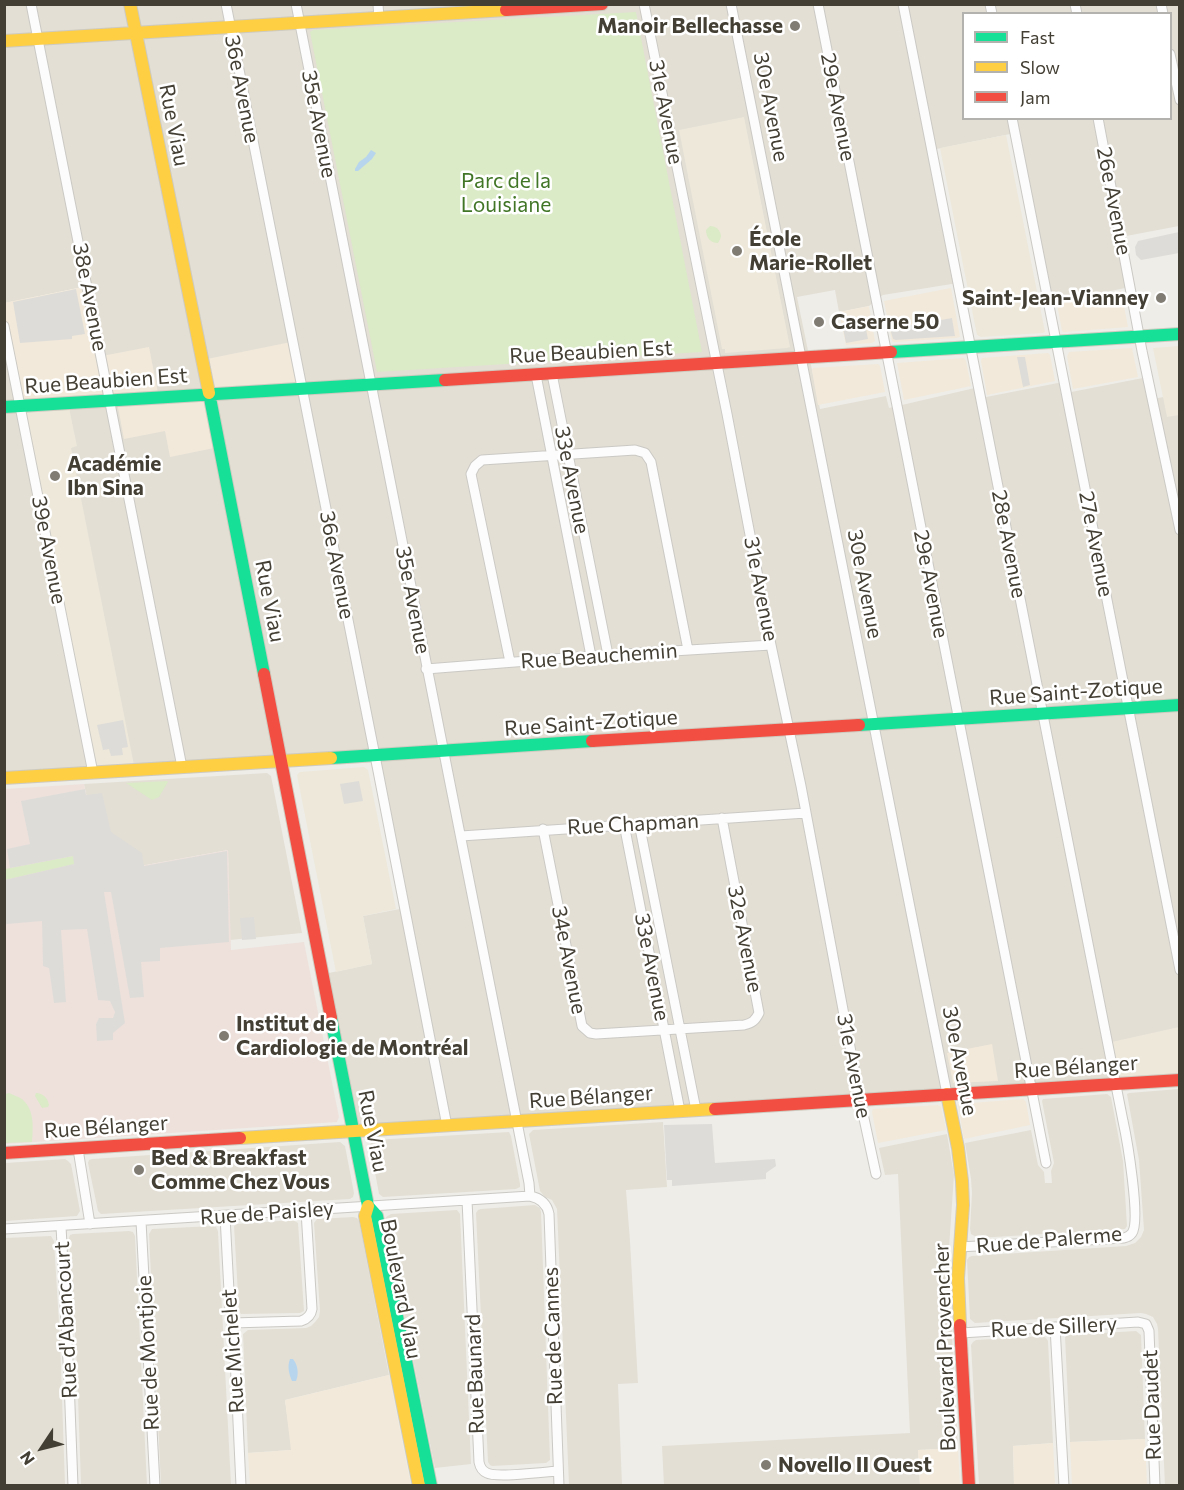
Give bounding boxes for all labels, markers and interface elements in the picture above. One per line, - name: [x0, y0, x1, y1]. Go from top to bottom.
- legend: [962, 12, 1172, 120]
- place label: Manoir Bellechasse: [597, 13, 783, 39]
- marker: Manoir Bellechasse: [788, 19, 802, 33]
- text: Fast: [1020, 26, 1055, 48]
- street label: 36e Avenue: [219, 33, 265, 145]
- street label: 30e Avenue: [748, 50, 794, 164]
- street label: 29e Avenue: [815, 51, 861, 163]
- text: Slow: [1020, 56, 1060, 78]
- street label: 31e Avenue: [644, 58, 688, 166]
- street label: 35e Avenue: [296, 68, 342, 180]
- street label: Rue Viau: [154, 82, 194, 168]
- text: Jam: [1020, 86, 1050, 108]
- street label: 26e Avenue: [1091, 145, 1137, 257]
- park label: Parc de la Louisiane: [461, 168, 551, 218]
- place label: École Marie-Rollet: [749, 226, 872, 276]
- street label: 38e Avenue: [67, 241, 113, 353]
- marker: École Marie-Rollet: [730, 244, 744, 258]
- place label: Saint-Jean-Vianney: [962, 285, 1149, 311]
- marker: Saint-Jean-Vianney: [1154, 291, 1168, 305]
- place label: Caserne 50: [831, 309, 939, 335]
- marker: Caserne 50: [812, 315, 826, 329]
- street label: Rue Beaubien Est: [509, 335, 673, 369]
- street label: Rue Beaubien Est: [24, 363, 188, 399]
- street label: 33e Avenue: [549, 424, 595, 536]
- place label: Académie Ibn Sina: [67, 451, 161, 501]
- marker: Académie Ibn Sina: [48, 469, 62, 483]
- street label: 28e Avenue: [986, 488, 1032, 600]
- street label: 27e Avenue: [1073, 489, 1119, 599]
- street label: 39e Avenue: [26, 494, 72, 606]
- street label: 36e Avenue: [314, 509, 360, 621]
- street label: 30e Avenue: [842, 527, 888, 641]
- street label: 29e Avenue: [908, 528, 954, 640]
- street label: 31e Avenue: [739, 535, 783, 643]
- street label: 35e Avenue: [390, 544, 436, 656]
- street label: Rue Viau: [250, 558, 290, 644]
- street label: Rue Beauchemin: [520, 638, 678, 674]
- street label: Rue Saint-Zotique: [989, 673, 1163, 711]
- street label: Rue Saint-Zotique: [504, 704, 678, 742]
- street label: Rue Chapman: [566, 808, 700, 840]
- street label: 32e Avenue: [722, 883, 768, 995]
- street label: 34e Avenue: [546, 904, 592, 1016]
- street label: 33e Avenue: [629, 911, 675, 1023]
- street label: 30e Avenue: [937, 1004, 983, 1118]
- place label: Institut de Cardiologie de Montréal: [236, 1011, 468, 1061]
- street label: 31e Avenue: [832, 1012, 876, 1120]
- marker: Institut de Cardiologie de Montréal: [217, 1029, 231, 1043]
- street label: Rue Bélanger: [1013, 1050, 1139, 1084]
- street label: Rue Bélanger: [528, 1080, 654, 1114]
- street label: Rue Viau: [353, 1088, 393, 1174]
- street label: Rue Bélanger: [43, 1110, 169, 1144]
- place label: Bed & Breakfast Comme Chez Vous: [151, 1145, 330, 1195]
- marker: Bed & Breakfast Comme Chez Vous: [132, 1163, 146, 1177]
- street label: Rue de Paisley: [199, 1196, 335, 1230]
- street label: Boulevard Viau: [375, 1217, 427, 1361]
- street label: Rue de Palerme: [975, 1221, 1123, 1259]
- street label: Rue d'Abancourt: [49, 1241, 83, 1399]
- street label: Boulevard Provencher: [929, 1242, 961, 1452]
- street label: Rue de Cannes: [538, 1267, 568, 1405]
- street label: Rue de Montjoie: [131, 1275, 165, 1431]
- street label: Rue Michelet: [216, 1288, 250, 1414]
- street label: Rue de Sillery: [990, 1311, 1118, 1343]
- street label: Rue Baunard: [460, 1313, 490, 1435]
- street label: Rue Daudet: [1137, 1349, 1167, 1461]
- north arrow: [12, 1418, 72, 1478]
- text: N: [16, 1448, 38, 1469]
- place label: Novello II Ouest: [778, 1452, 932, 1478]
- marker: Novello II Ouest: [759, 1458, 773, 1472]

